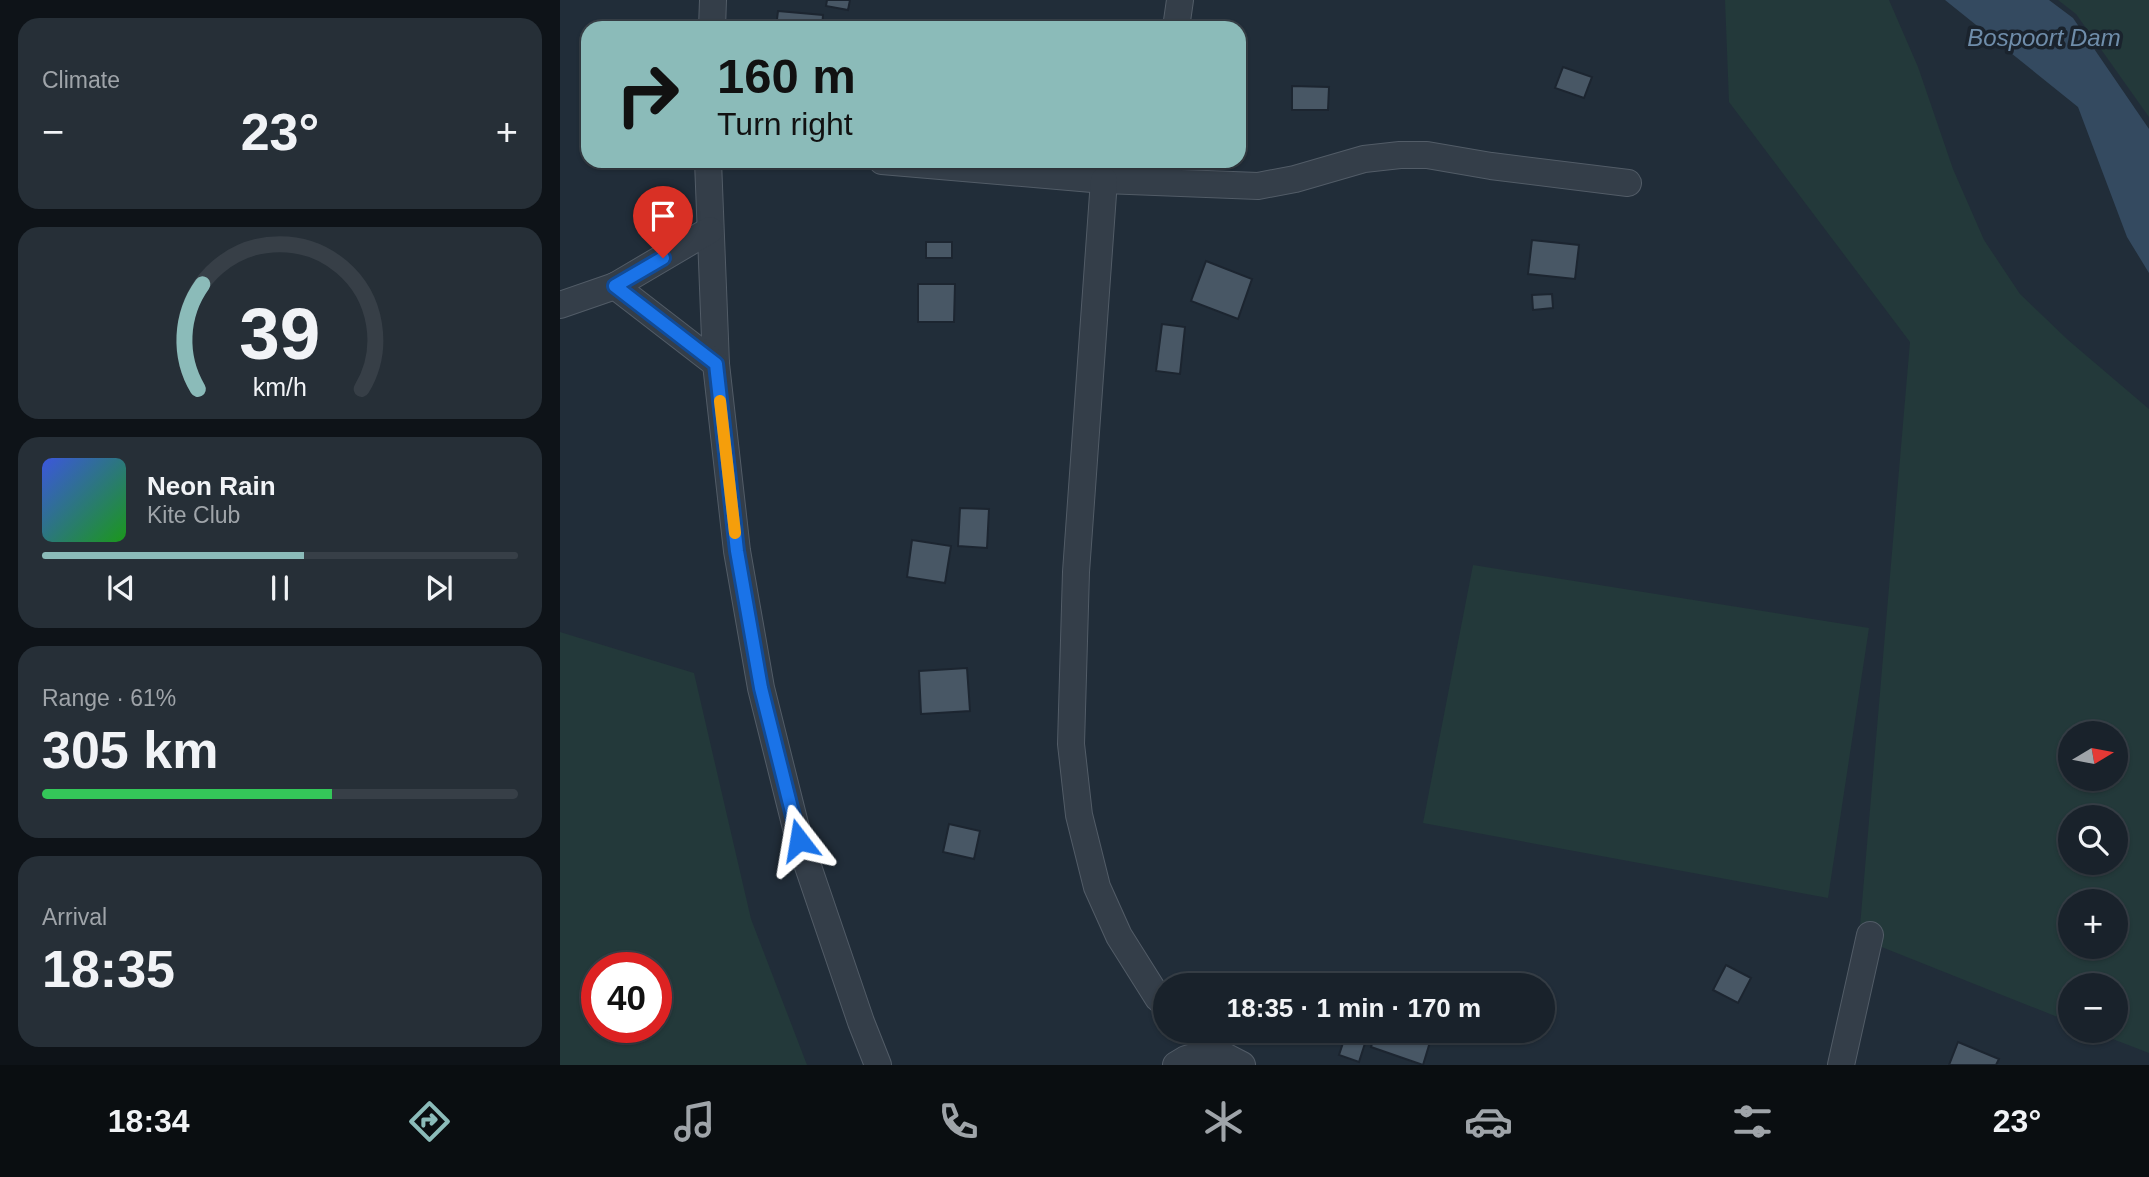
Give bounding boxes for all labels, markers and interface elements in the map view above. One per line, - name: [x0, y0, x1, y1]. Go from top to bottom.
- water label: Bospoort Dam: [1967, 24, 2121, 51]
- icon: right: [602, 49, 693, 140]
- text: 160 m: [717, 49, 856, 103]
- text: Climate: [42, 67, 120, 93]
- text: 23°: [241, 103, 319, 161]
- text: Turn right: [717, 106, 853, 142]
- text: −: [42, 111, 64, 153]
- text: +: [496, 111, 518, 153]
- pin: [633, 186, 693, 258]
- icon: arrive: [644, 197, 682, 235]
- text: 39: [240, 294, 320, 375]
- text: km/h: [253, 373, 307, 401]
- text: Neon Rain: [147, 471, 276, 501]
- text: Kite Club: [147, 502, 240, 528]
- icon: previous: [102, 569, 140, 607]
- icon: pause: [261, 569, 299, 607]
- icon: next: [420, 569, 458, 607]
- text: Range · 61%: [42, 685, 176, 711]
- text: 305 km: [42, 721, 218, 779]
- north arrow: [2058, 721, 2128, 791]
- map controls: [2058, 721, 2128, 1043]
- position arrow: [762, 803, 836, 877]
- button: search: [2058, 805, 2128, 875]
- button: +: [2058, 889, 2128, 959]
- text: Arrival: [42, 904, 107, 930]
- text: 18:35: [42, 940, 175, 998]
- speed limit sign: 40: [581, 952, 672, 1043]
- button: −: [2058, 973, 2128, 1043]
- text: 18:35 · 1 min · 170 m: [1227, 993, 1481, 1023]
- icon: directions: [405, 1097, 454, 1146]
- icon: music: [670, 1097, 719, 1146]
- icon: phone: [934, 1097, 983, 1146]
- icon: climate: [1199, 1097, 1248, 1146]
- icon: car: [1464, 1097, 1513, 1146]
- icon: filters: [1728, 1097, 1777, 1146]
- text: 18:34: [108, 1103, 190, 1139]
- text: 23°: [1993, 1103, 2041, 1139]

